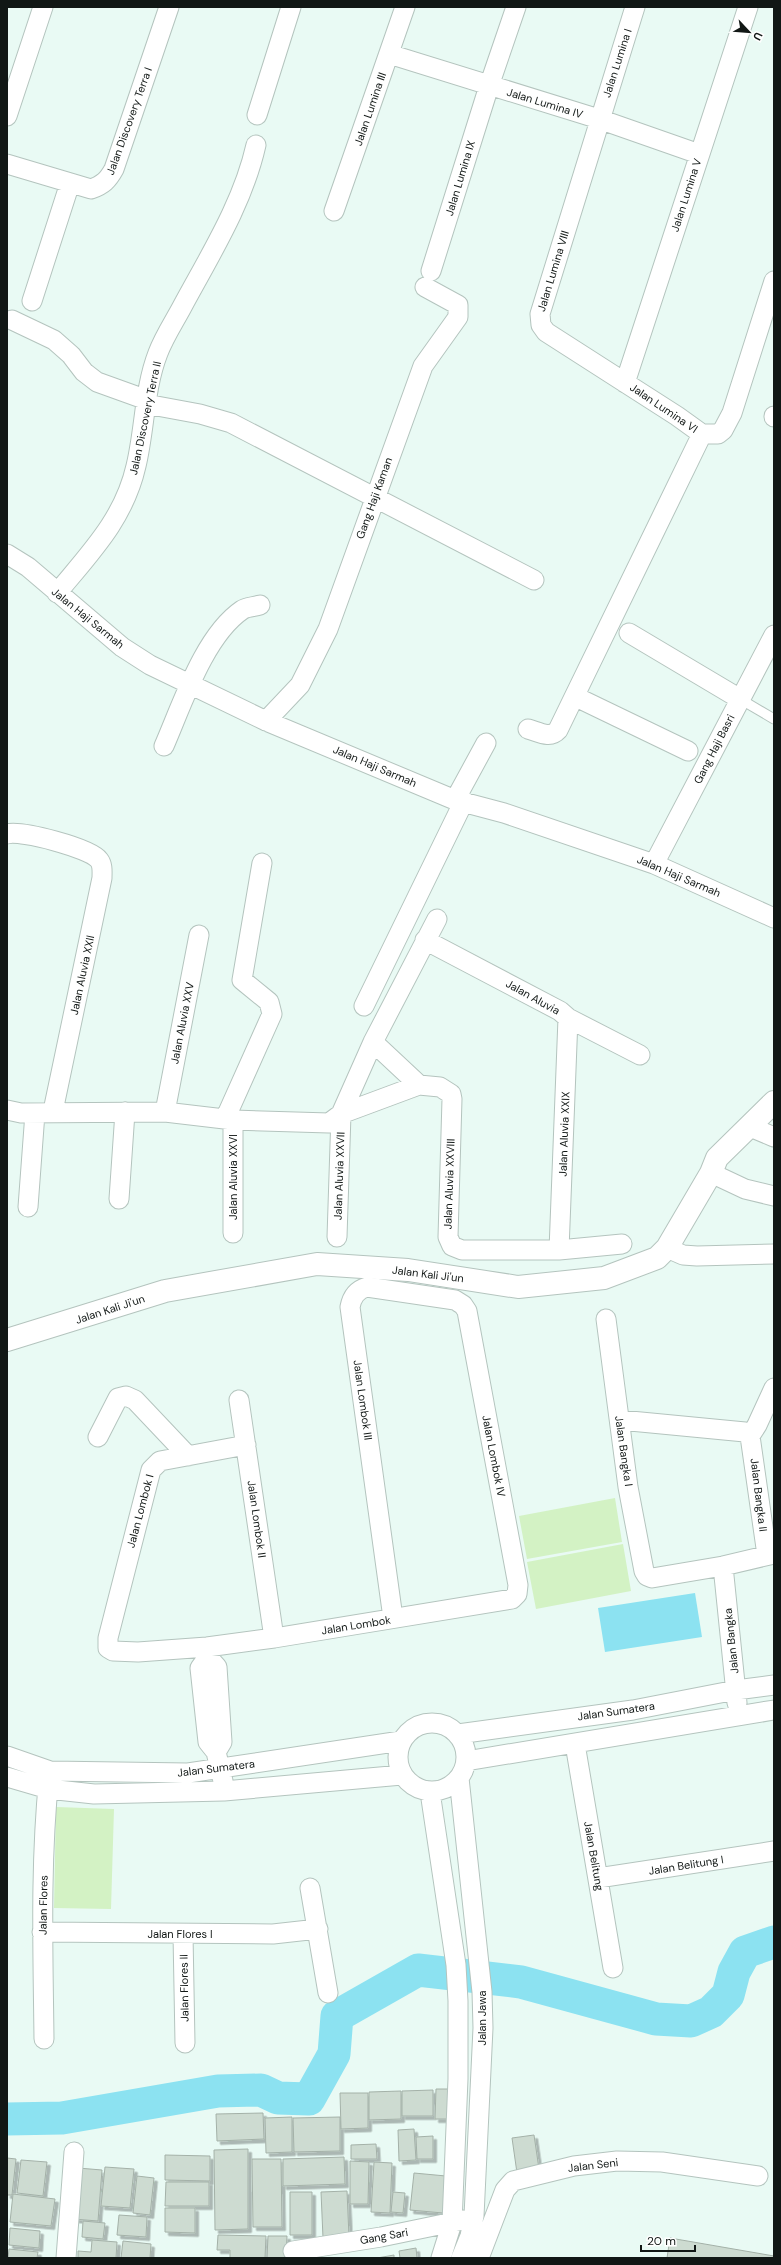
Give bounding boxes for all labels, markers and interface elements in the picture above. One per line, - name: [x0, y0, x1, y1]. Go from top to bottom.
- north arrow: [729, 12, 769, 52]
- street label: Jalan Lumina I: [599, 27, 635, 99]
- text: U: [750, 30, 766, 43]
- street label: Jalan Discovery Terra I: [103, 65, 155, 177]
- street label: Jalan Lumina III: [351, 70, 389, 148]
- street label: Jalan Lumina IV: [505, 85, 585, 121]
- street label: Jalan Lumina IX: [442, 138, 478, 217]
- street label: Jalan Lumina V: [668, 156, 705, 233]
- street label: Jalan Lumina VIII: [534, 229, 572, 313]
- street label: Jalan Discovery Terra II: [126, 360, 164, 476]
- street label: Jalan Lumina VI: [627, 380, 701, 436]
- street label: Gang Haji Kaman: [353, 455, 395, 541]
- street label: Jalan Haji Sarmah: [49, 584, 127, 652]
- street label: Gang Haji Basri: [690, 712, 738, 786]
- street label: Jalan Haji Sarmah: [331, 742, 419, 790]
- street label: Jalan Haji Sarmah: [635, 852, 723, 900]
- street label: Jalan Aluvia XXII: [67, 934, 97, 1016]
- street label: Jalan Aluvia: [504, 976, 562, 1018]
- street label: Jalan Aluvia XXV: [167, 980, 197, 1065]
- street label: Jalan Aluvia XXIX: [556, 1091, 572, 1177]
- street label: Jalan Aluvia XXVII: [330, 1132, 348, 1220]
- street label: Jalan Aluvia XXVI: [226, 1134, 240, 1220]
- street label: Jalan Aluvia XXVIII: [440, 1138, 458, 1230]
- street label: Jalan Kali Ji'un: [391, 1263, 465, 1285]
- street label: Jalan Kali Ji'un: [74, 1291, 146, 1327]
- street label: Jalan Lombok III: [350, 1359, 376, 1441]
- street label: Jalan Lombok IV: [479, 1414, 509, 1499]
- street label: Jalan Bangka I: [612, 1415, 636, 1487]
- street label: Jalan Bangka II: [748, 1458, 770, 1532]
- street label: Jalan Lombok I: [123, 1473, 157, 1549]
- street label: Jalan Lombok II: [245, 1479, 269, 1559]
- street label: Jalan Bangka: [721, 1608, 741, 1674]
- street label: Jalan Lombok: [320, 1613, 392, 1637]
- street label: Jalan Sumatera: [576, 1699, 656, 1723]
- street label: Jalan Sumatera: [176, 1756, 256, 1780]
- street label: Jalan Belitung: [581, 1820, 607, 1892]
- street label: Jalan Belitung I: [648, 1852, 724, 1878]
- street label: Jalan Flores: [35, 1875, 51, 1935]
- street label: Jalan Flores I: [147, 1927, 213, 1941]
- street label: Jalan Flores II: [176, 1954, 192, 2022]
- street label: Jalan Jawa: [475, 1991, 489, 2045]
- street label: Jalan Seni: [567, 2155, 619, 2175]
- street label: Gang Sari: [359, 2225, 409, 2247]
- scale bar: [641, 2227, 695, 2253]
- text: 20 m: [647, 2233, 676, 2249]

